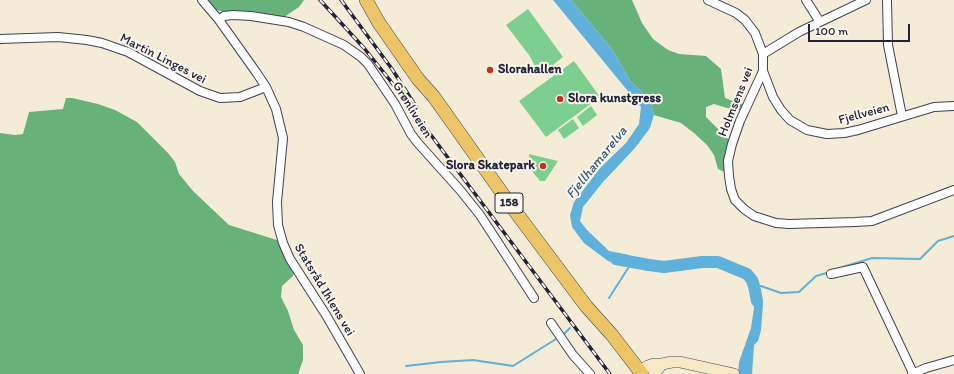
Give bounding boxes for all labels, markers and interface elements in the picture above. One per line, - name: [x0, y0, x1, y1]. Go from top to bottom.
- scale bar: [810, 16, 912, 42]
- text: 100 m: [815, 24, 848, 38]
- street label: Martin Linges vei: [117, 30, 209, 88]
- place label: Slorahallen: [498, 62, 562, 78]
- marker: Slorahallen: [485, 65, 495, 75]
- street label: Holmsens vei: [715, 65, 757, 139]
- street label: Grønliveien: [389, 79, 435, 141]
- place label: Slora kunstgress: [568, 91, 661, 107]
- marker: Slora kunstgress: [555, 94, 565, 104]
- street label: Fjellveien: [837, 100, 891, 128]
- water label: Fjellhamarelva: [563, 124, 631, 202]
- place label: Slora Skatepark: [446, 158, 535, 174]
- marker: Slora Skatepark: [538, 161, 548, 171]
- road number: 158: [495, 193, 523, 213]
- street label: Statsråd Ihlens vei: [290, 241, 358, 339]

